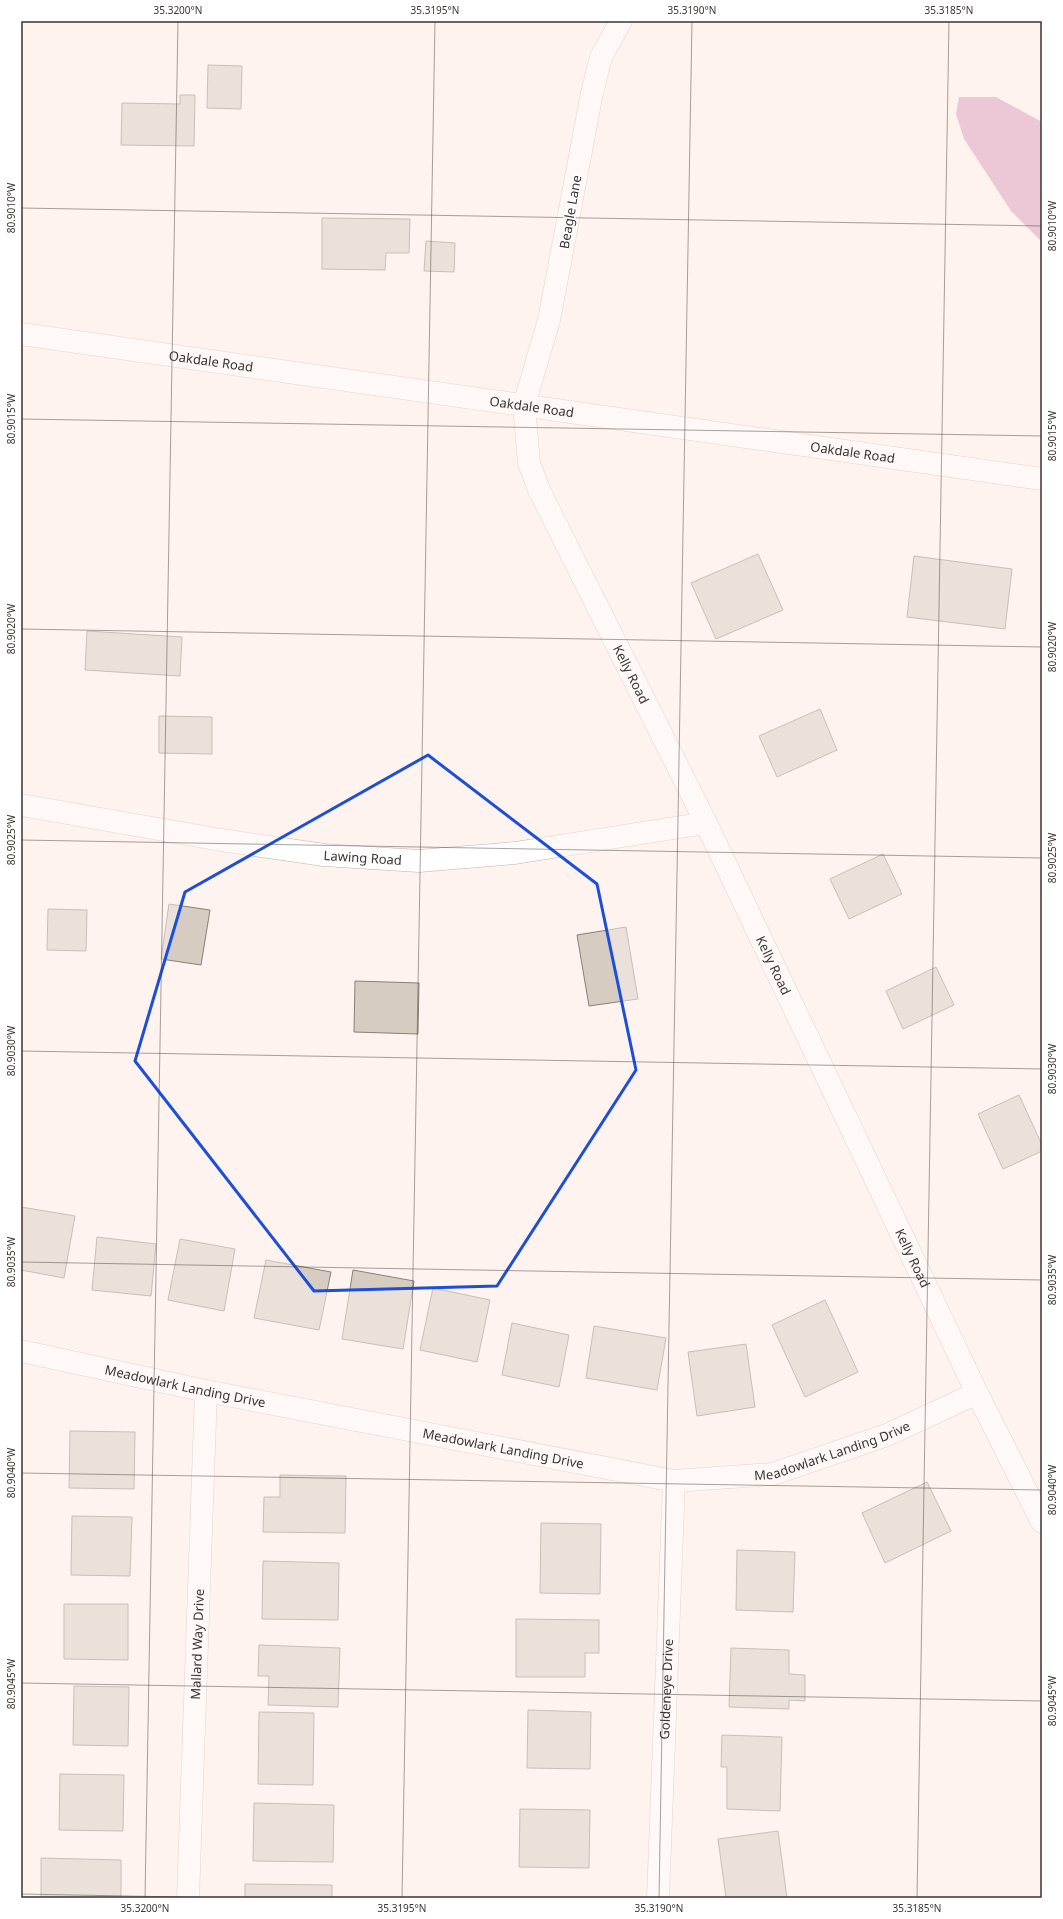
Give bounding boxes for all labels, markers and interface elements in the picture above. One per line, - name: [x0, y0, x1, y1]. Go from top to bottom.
- text: 35.3200°N: [154, 3, 202, 17]
- text: 35.3195°N: [411, 3, 459, 17]
- text: 35.3190°N: [668, 3, 716, 17]
- text: 35.3185°N: [925, 3, 973, 17]
- street label: Beagle Lane: [555, 174, 585, 250]
- text: 80.9010°W: [4, 182, 18, 233]
- text: 80.9010°W: [1045, 200, 1059, 251]
- street label: Oakdale Road: [168, 346, 254, 376]
- street label: Oakdale Road: [488, 392, 575, 421]
- text: 80.9015°W: [4, 393, 18, 444]
- text: 80.9015°W: [1045, 410, 1059, 461]
- street label: Oakdale Road: [809, 437, 896, 467]
- text: 80.9020°W: [4, 603, 18, 654]
- text: 80.9020°W: [1045, 621, 1059, 672]
- street label: Kelly Road: [609, 642, 654, 707]
- text: 80.9025°W: [4, 814, 18, 865]
- text: 80.9025°W: [1045, 832, 1059, 883]
- street label: Lawing Road: [323, 846, 402, 869]
- street label: Kelly Road: [752, 933, 795, 998]
- text: 80.9030°W: [4, 1025, 18, 1076]
- text: 80.9030°W: [1045, 1043, 1059, 1094]
- street label: Kelly Road: [891, 1225, 935, 1290]
- text: 80.9035°W: [4, 1236, 18, 1287]
- text: 80.9035°W: [1045, 1254, 1059, 1305]
- street label: Meadowlark Landing Drive: [103, 1360, 267, 1411]
- street label: Meadowlark Landing Drive: [753, 1417, 913, 1484]
- street label: Meadowlark Landing Drive: [421, 1424, 585, 1472]
- text: 80.9040°W: [4, 1447, 18, 1498]
- text: 80.9040°W: [1045, 1464, 1059, 1515]
- street label: Mallard Way Drive: [186, 1588, 208, 1700]
- street label: Goldeneye Drive: [655, 1638, 677, 1740]
- text: 80.9045°W: [4, 1658, 18, 1709]
- text: 80.9045°W: [1045, 1675, 1059, 1726]
- text: 35.3200°N: [121, 1901, 169, 1915]
- text: 35.3195°N: [378, 1901, 426, 1915]
- text: 35.3190°N: [635, 1901, 683, 1915]
- text: 35.3185°N: [893, 1901, 941, 1915]

